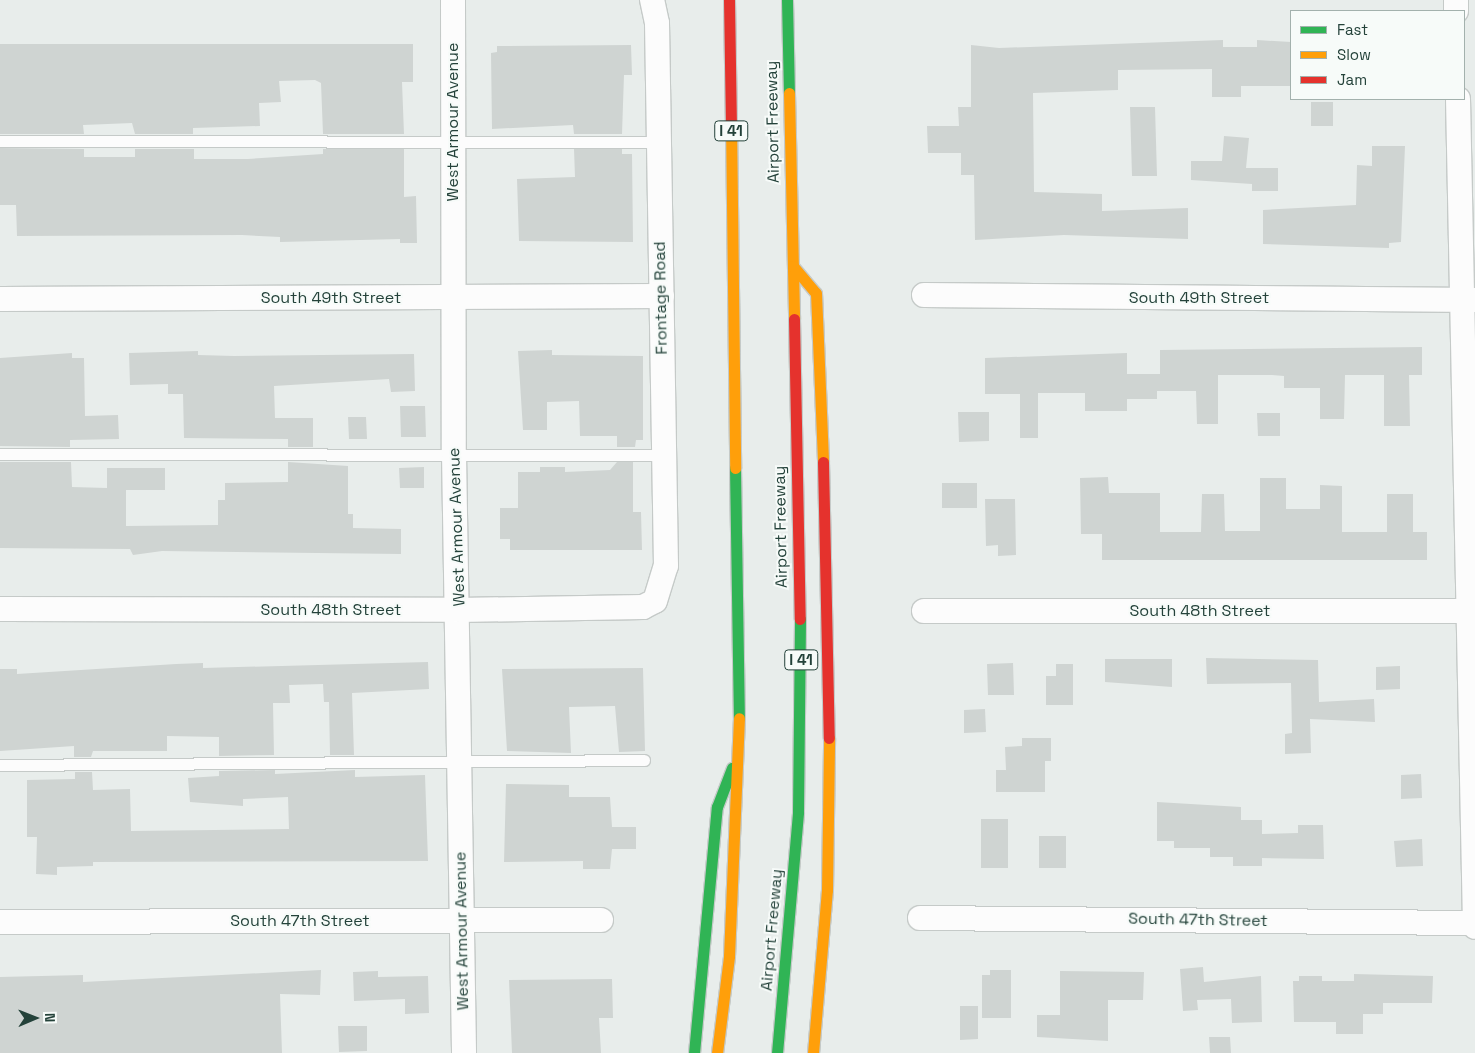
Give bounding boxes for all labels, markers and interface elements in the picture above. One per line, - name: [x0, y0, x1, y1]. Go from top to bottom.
- legend: [1290, 10, 1465, 100]
- text: Fast: [1337, 20, 1368, 39]
- street label: West Armour Avenue: [443, 42, 463, 202]
- text: Slow: [1337, 45, 1371, 64]
- street label: Airport Freeway: [762, 61, 784, 183]
- text: Jam: [1337, 70, 1367, 89]
- road number: I 41: [714, 118, 748, 144]
- street label: Frontage Road: [650, 241, 672, 355]
- street label: South 49th Street: [261, 288, 401, 308]
- street label: South 49th Street: [1129, 288, 1269, 308]
- street label: West Armour Avenue: [445, 447, 469, 607]
- street label: Airport Freeway: [770, 466, 792, 588]
- street label: South 48th Street: [261, 600, 401, 620]
- street label: South 48th Street: [1130, 601, 1270, 621]
- road number: I 41: [784, 648, 818, 672]
- street label: West Armour Avenue: [451, 851, 473, 1011]
- street label: Airport Freeway: [757, 868, 787, 992]
- street label: South 47th Street: [1128, 909, 1268, 931]
- street label: South 47th Street: [230, 911, 370, 931]
- north arrow: [10, 993, 60, 1043]
- text: N: [41, 1013, 59, 1023]

